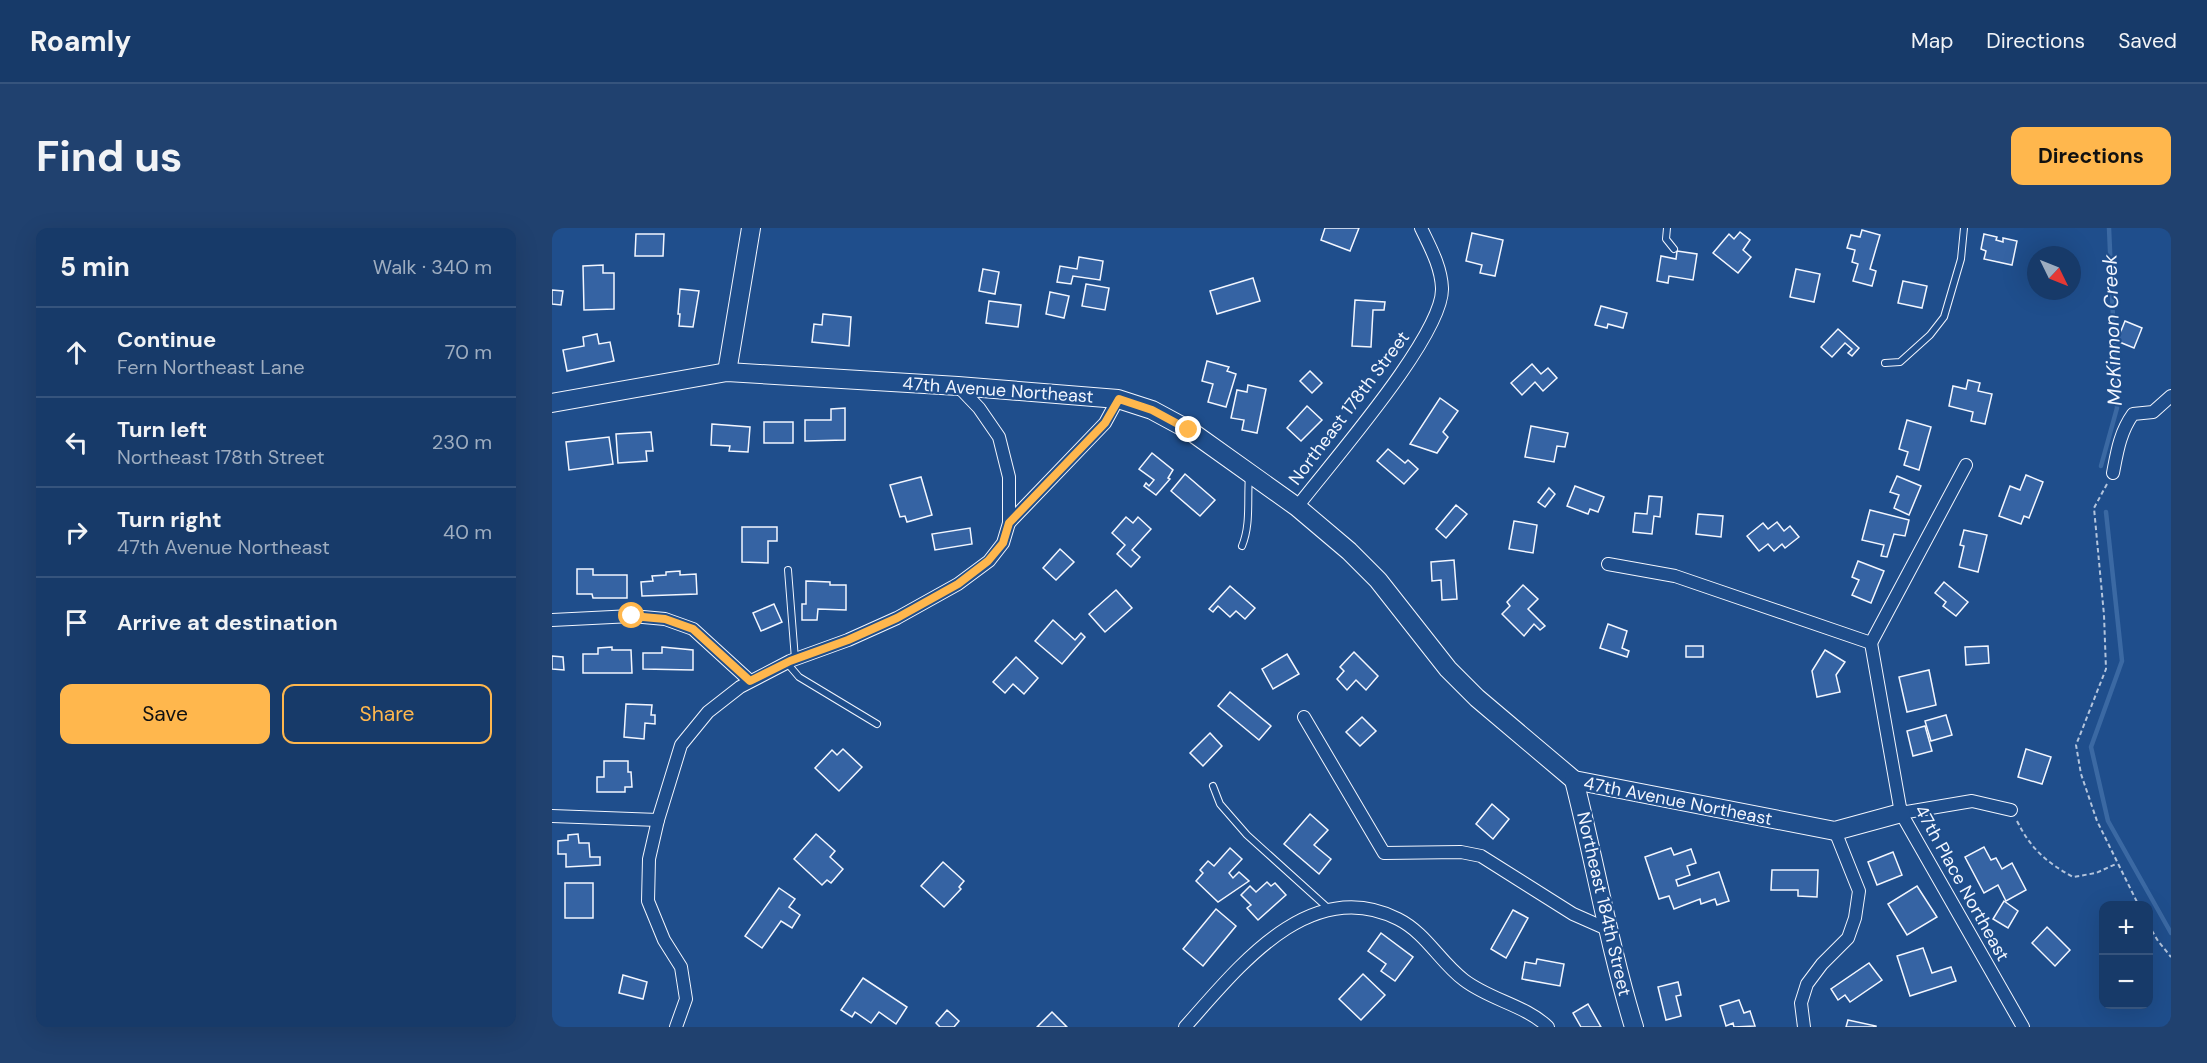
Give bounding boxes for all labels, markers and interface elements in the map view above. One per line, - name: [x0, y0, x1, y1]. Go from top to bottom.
- text: Roamly: [30, 23, 131, 60]
- text: Map: [1911, 27, 1953, 55]
- text: Directions: [1986, 27, 2085, 55]
- text: Saved: [2118, 27, 2177, 55]
- button: Directions: [2011, 127, 2171, 185]
- text: Find us: [36, 129, 182, 184]
- north arrow: [2027, 246, 2081, 300]
- text: 5 min: [60, 250, 130, 284]
- water label: McKinnon Creek: [2096, 253, 2128, 406]
- text: Walk · 340 m: [373, 254, 492, 280]
- text: Continue: [117, 325, 216, 354]
- street label: Northeast 178th Street: [1283, 326, 1415, 490]
- icon: ahead: [60, 336, 93, 369]
- text: 70 m: [445, 339, 492, 365]
- text: Fern Northeast Lane: [117, 354, 305, 380]
- street label: 47th Avenue Northeast: [902, 371, 1094, 409]
- text: Turn left: [117, 415, 207, 444]
- route end: [1175, 416, 1201, 442]
- icon: left: [60, 426, 93, 459]
- text: 230 m: [432, 429, 492, 455]
- text: Northeast 178th Street: [117, 444, 325, 470]
- text: Turn right: [117, 505, 222, 534]
- icon: right: [60, 516, 93, 549]
- text: 40 m: [443, 519, 492, 545]
- text: 47th Avenue Northeast: [117, 534, 330, 560]
- route start: [618, 602, 644, 628]
- icon: arrive: [60, 606, 93, 639]
- text: Arrive at destination: [117, 608, 338, 637]
- button: Save: [60, 684, 270, 744]
- button: Share: [282, 684, 492, 744]
- street label: 47th Avenue Northeast: [1582, 771, 1774, 831]
- street label: 47th Place Northeast: [1909, 801, 2015, 965]
- street label: Northeast 184th Street: [1571, 810, 1637, 998]
- map controls: [2099, 901, 2153, 1009]
- button: +: [2099, 901, 2153, 955]
- button: −: [2099, 955, 2153, 1009]

